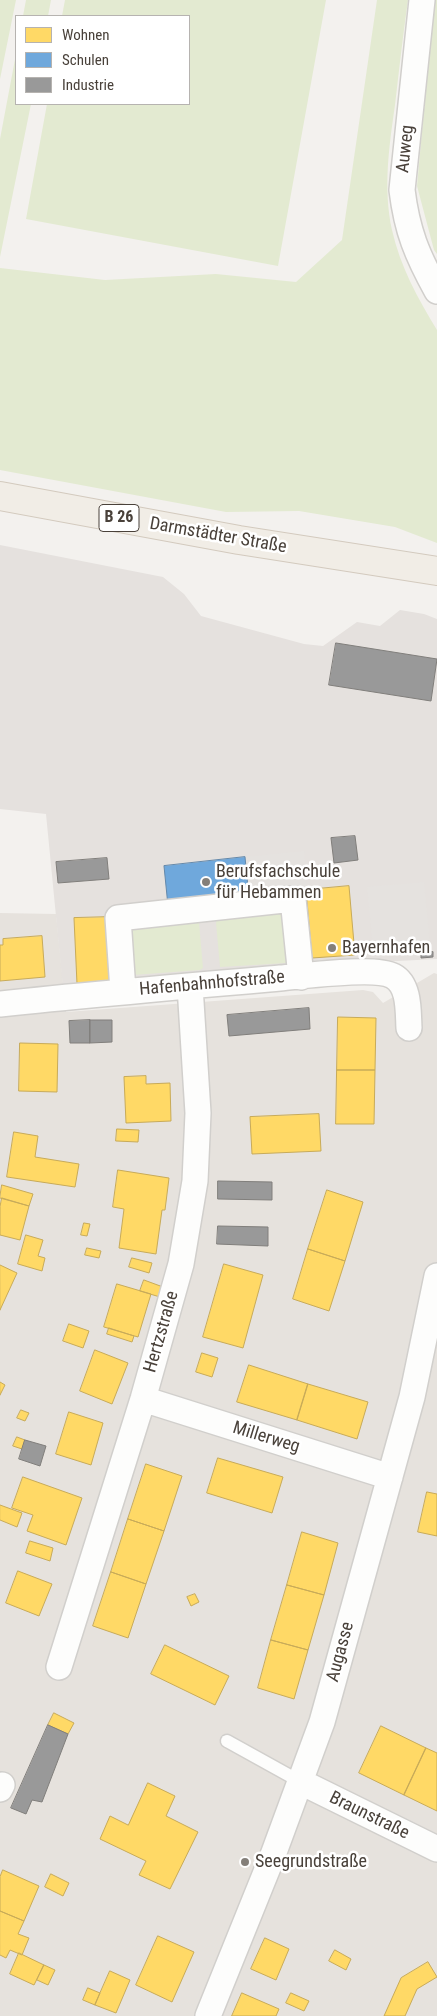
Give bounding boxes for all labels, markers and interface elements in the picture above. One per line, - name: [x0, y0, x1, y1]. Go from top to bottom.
- legend: [15, 15, 190, 105]
- text: Wohnen: [62, 26, 110, 44]
- text: Schulen: [62, 51, 109, 69]
- text: Industrie: [62, 76, 114, 94]
- street label: Auweg: [393, 124, 419, 174]
- road number: B 26: [99, 504, 139, 532]
- street label: Darmstädter Straße: [148, 513, 288, 559]
- place label: Berufsfachschule für Hebammen: [216, 861, 340, 904]
- marker: Berufsfachschule für Hebammen: [200, 876, 212, 888]
- place label: Bayernhafen: [342, 937, 430, 959]
- marker: Bayernhafen: [326, 942, 338, 954]
- street label: Hafenbahnhofstraße: [138, 967, 286, 1001]
- street label: Hertzstraße: [140, 1289, 184, 1375]
- street label: Millerweg: [230, 1418, 302, 1458]
- street label: Augasse: [323, 1620, 359, 1684]
- street label: Braunstraße: [326, 1787, 412, 1845]
- place label: Seegrundstraße: [255, 1851, 367, 1873]
- marker: Seegrundstraße: [239, 1856, 251, 1868]

